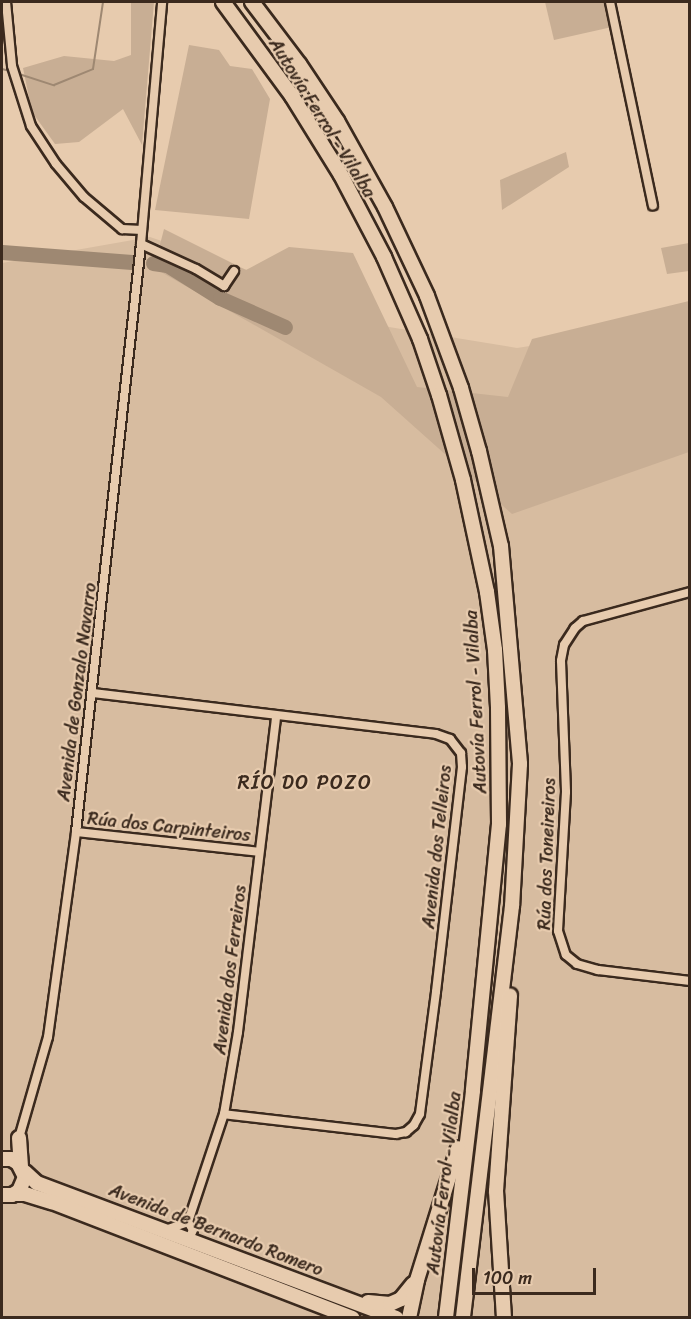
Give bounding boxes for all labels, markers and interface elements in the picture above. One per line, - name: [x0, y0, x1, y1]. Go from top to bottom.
- street label: Autovía Ferrol - Vilalba: [264, 34, 380, 202]
- street label: Avenida de Gonzalo Navarro: [53, 582, 101, 802]
- street label: Autovía Ferrol - Vilalba: [460, 609, 492, 795]
- street label: Avenida dos Telleiros: [418, 763, 456, 931]
- district label: RÍO DO POZO: [238, 770, 372, 794]
- street label: Rúa dos Toneireiros: [534, 777, 560, 931]
- street label: Rúa dos Carpinteiros: [87, 808, 251, 846]
- street label: Avenida dos Ferreiros: [209, 883, 251, 1057]
- street label: Autovía Ferrol - Vilalba: [422, 1090, 466, 1276]
- street label: Avenida de Bernardo Romero: [106, 1179, 326, 1281]
- scale bar: [475, 1256, 600, 1294]
- text: 100 m: [483, 1262, 532, 1294]

